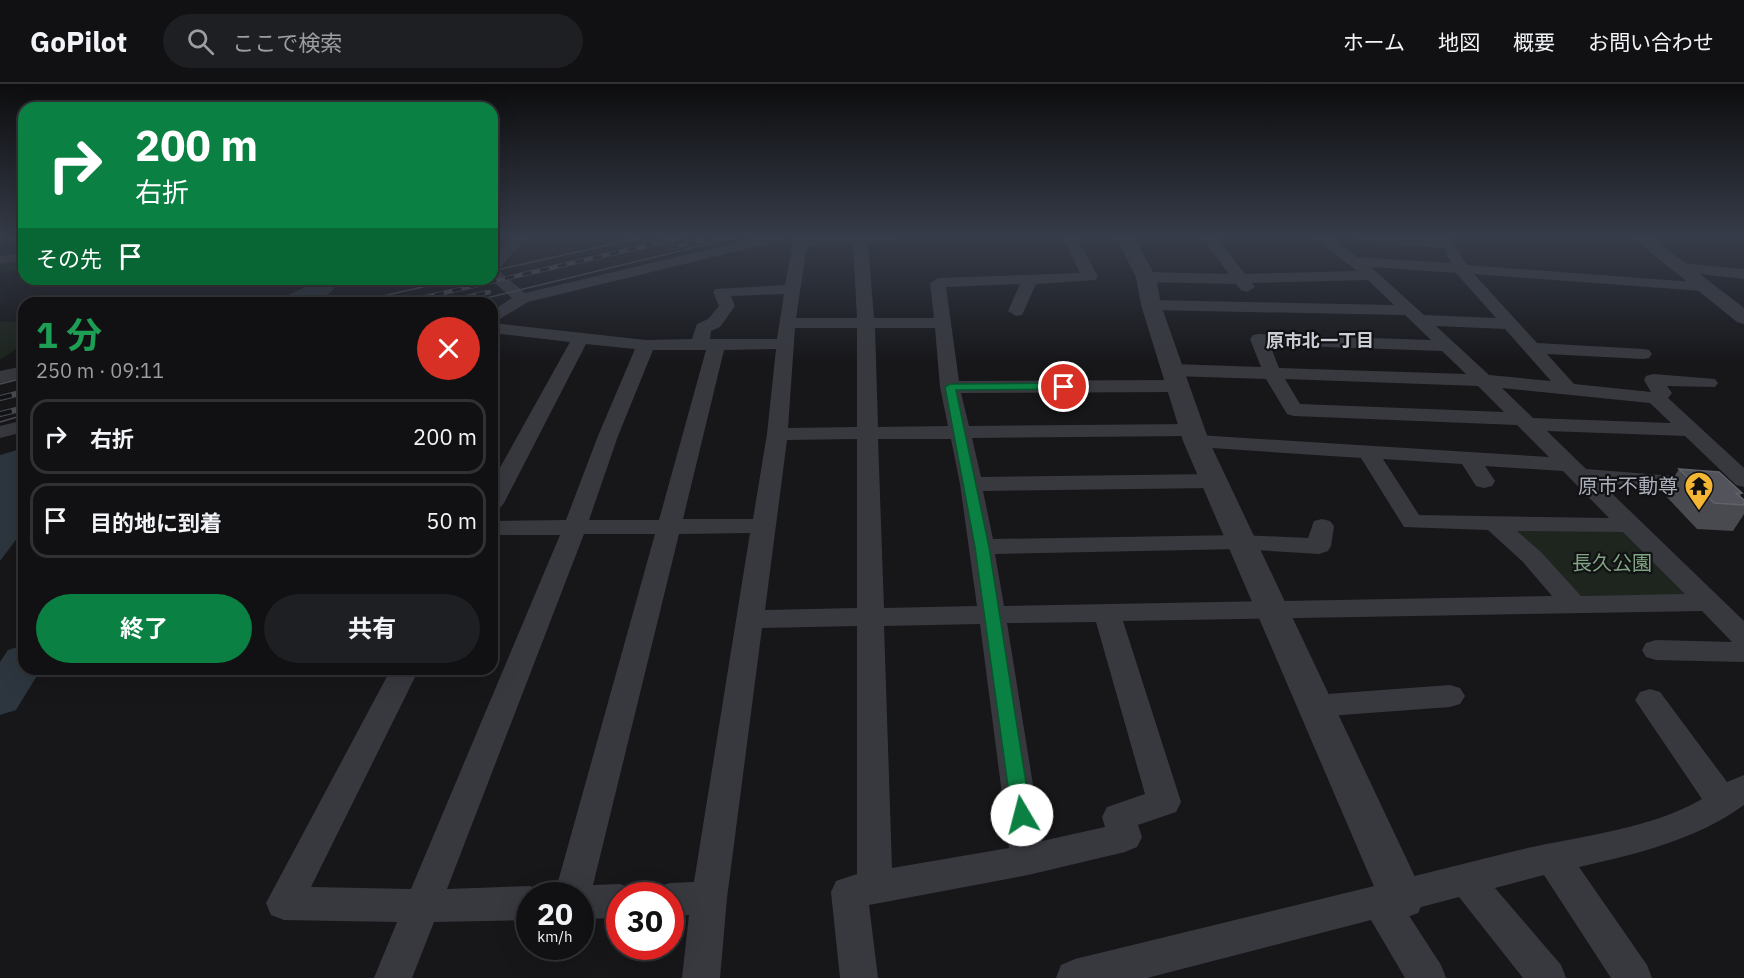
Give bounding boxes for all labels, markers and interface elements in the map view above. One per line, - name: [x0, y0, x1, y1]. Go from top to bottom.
- search box: [163, 14, 583, 68]
- text: GoPilot: [30, 23, 127, 60]
- icon: search: [184, 25, 217, 58]
- text: ここで検索: [232, 28, 342, 57]
- text: ホーム: [1343, 28, 1405, 56]
- text: 地図: [1438, 28, 1480, 56]
- text: 概要: [1513, 28, 1555, 56]
- text: お問い合わせ: [1588, 28, 1714, 56]
- text: 200 m: [135, 118, 258, 173]
- icon: right: [36, 126, 114, 204]
- text: 右折: [135, 174, 189, 209]
- icon: arrive: [114, 240, 147, 273]
- text: その先: [36, 244, 102, 273]
- text: 1 分: [36, 311, 102, 358]
- button: close: [417, 317, 480, 380]
- district label: 原市北一丁目: [1266, 329, 1374, 352]
- text: 250 m · 09:11: [36, 357, 164, 384]
- pin: [1038, 361, 1089, 412]
- icon: arrive: [1047, 370, 1080, 403]
- icon: right: [39, 420, 72, 453]
- text: 200 m: [413, 422, 477, 451]
- text: 右折: [90, 424, 134, 453]
- temple icon: 原市不動尊: [1683, 470, 1715, 512]
- place label: 原市不動尊: [1578, 472, 1678, 499]
- icon: arrive: [39, 504, 72, 537]
- text: 50 m: [426, 506, 477, 535]
- text: 目的地に到着: [90, 508, 222, 537]
- park label: 長久公園: [1572, 549, 1652, 576]
- button: 終了: [36, 594, 252, 663]
- button: 共有: [264, 594, 480, 663]
- position arrow: [990, 783, 1054, 847]
- speed limit sign: 30: [606, 882, 684, 960]
- text: 20: [537, 894, 573, 933]
- text: km/h: [537, 927, 573, 946]

